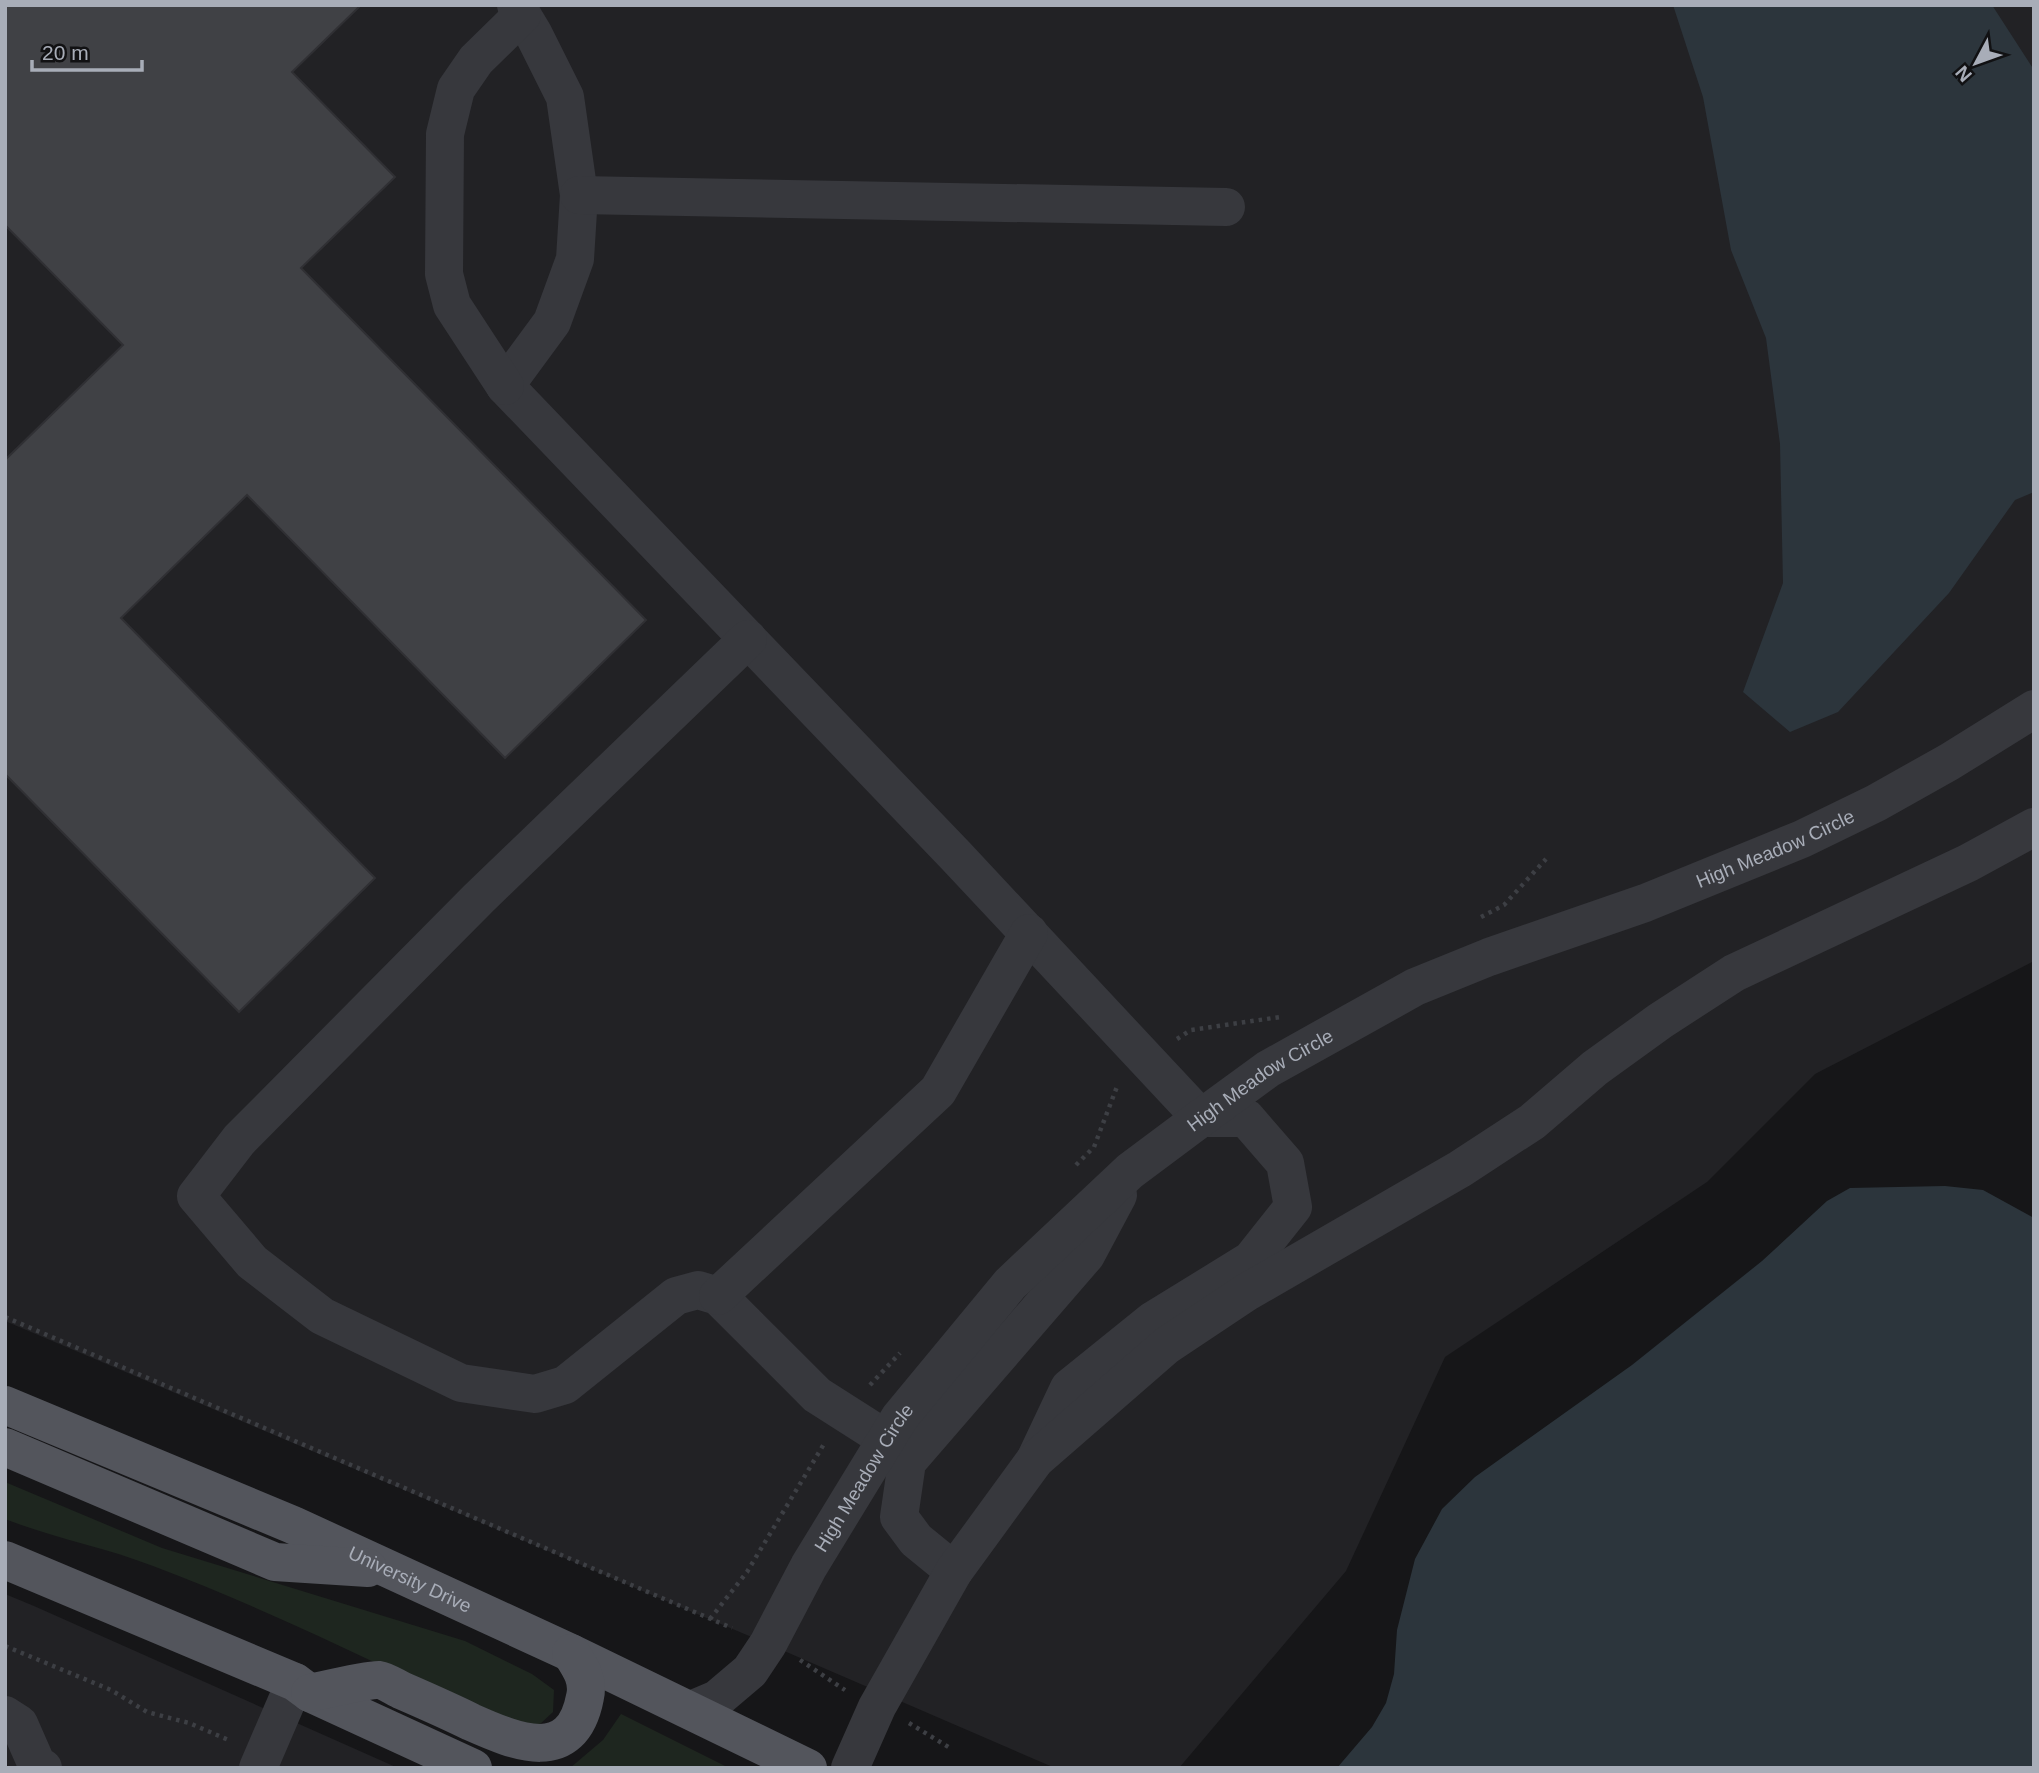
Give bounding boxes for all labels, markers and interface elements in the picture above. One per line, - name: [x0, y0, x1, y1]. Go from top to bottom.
- scale bar: [32, 28, 142, 72]
- north arrow: [1941, 28, 2011, 98]
- text: 20 m: [42, 41, 89, 64]
- text: N: [1951, 62, 1976, 86]
- street label: High Meadow Circle: [1693, 805, 1857, 892]
- street label: High Meadow Circle: [1183, 1025, 1336, 1135]
- street label: High Meadow Circle: [810, 1399, 917, 1555]
- street label: University Drive: [345, 1542, 475, 1616]

